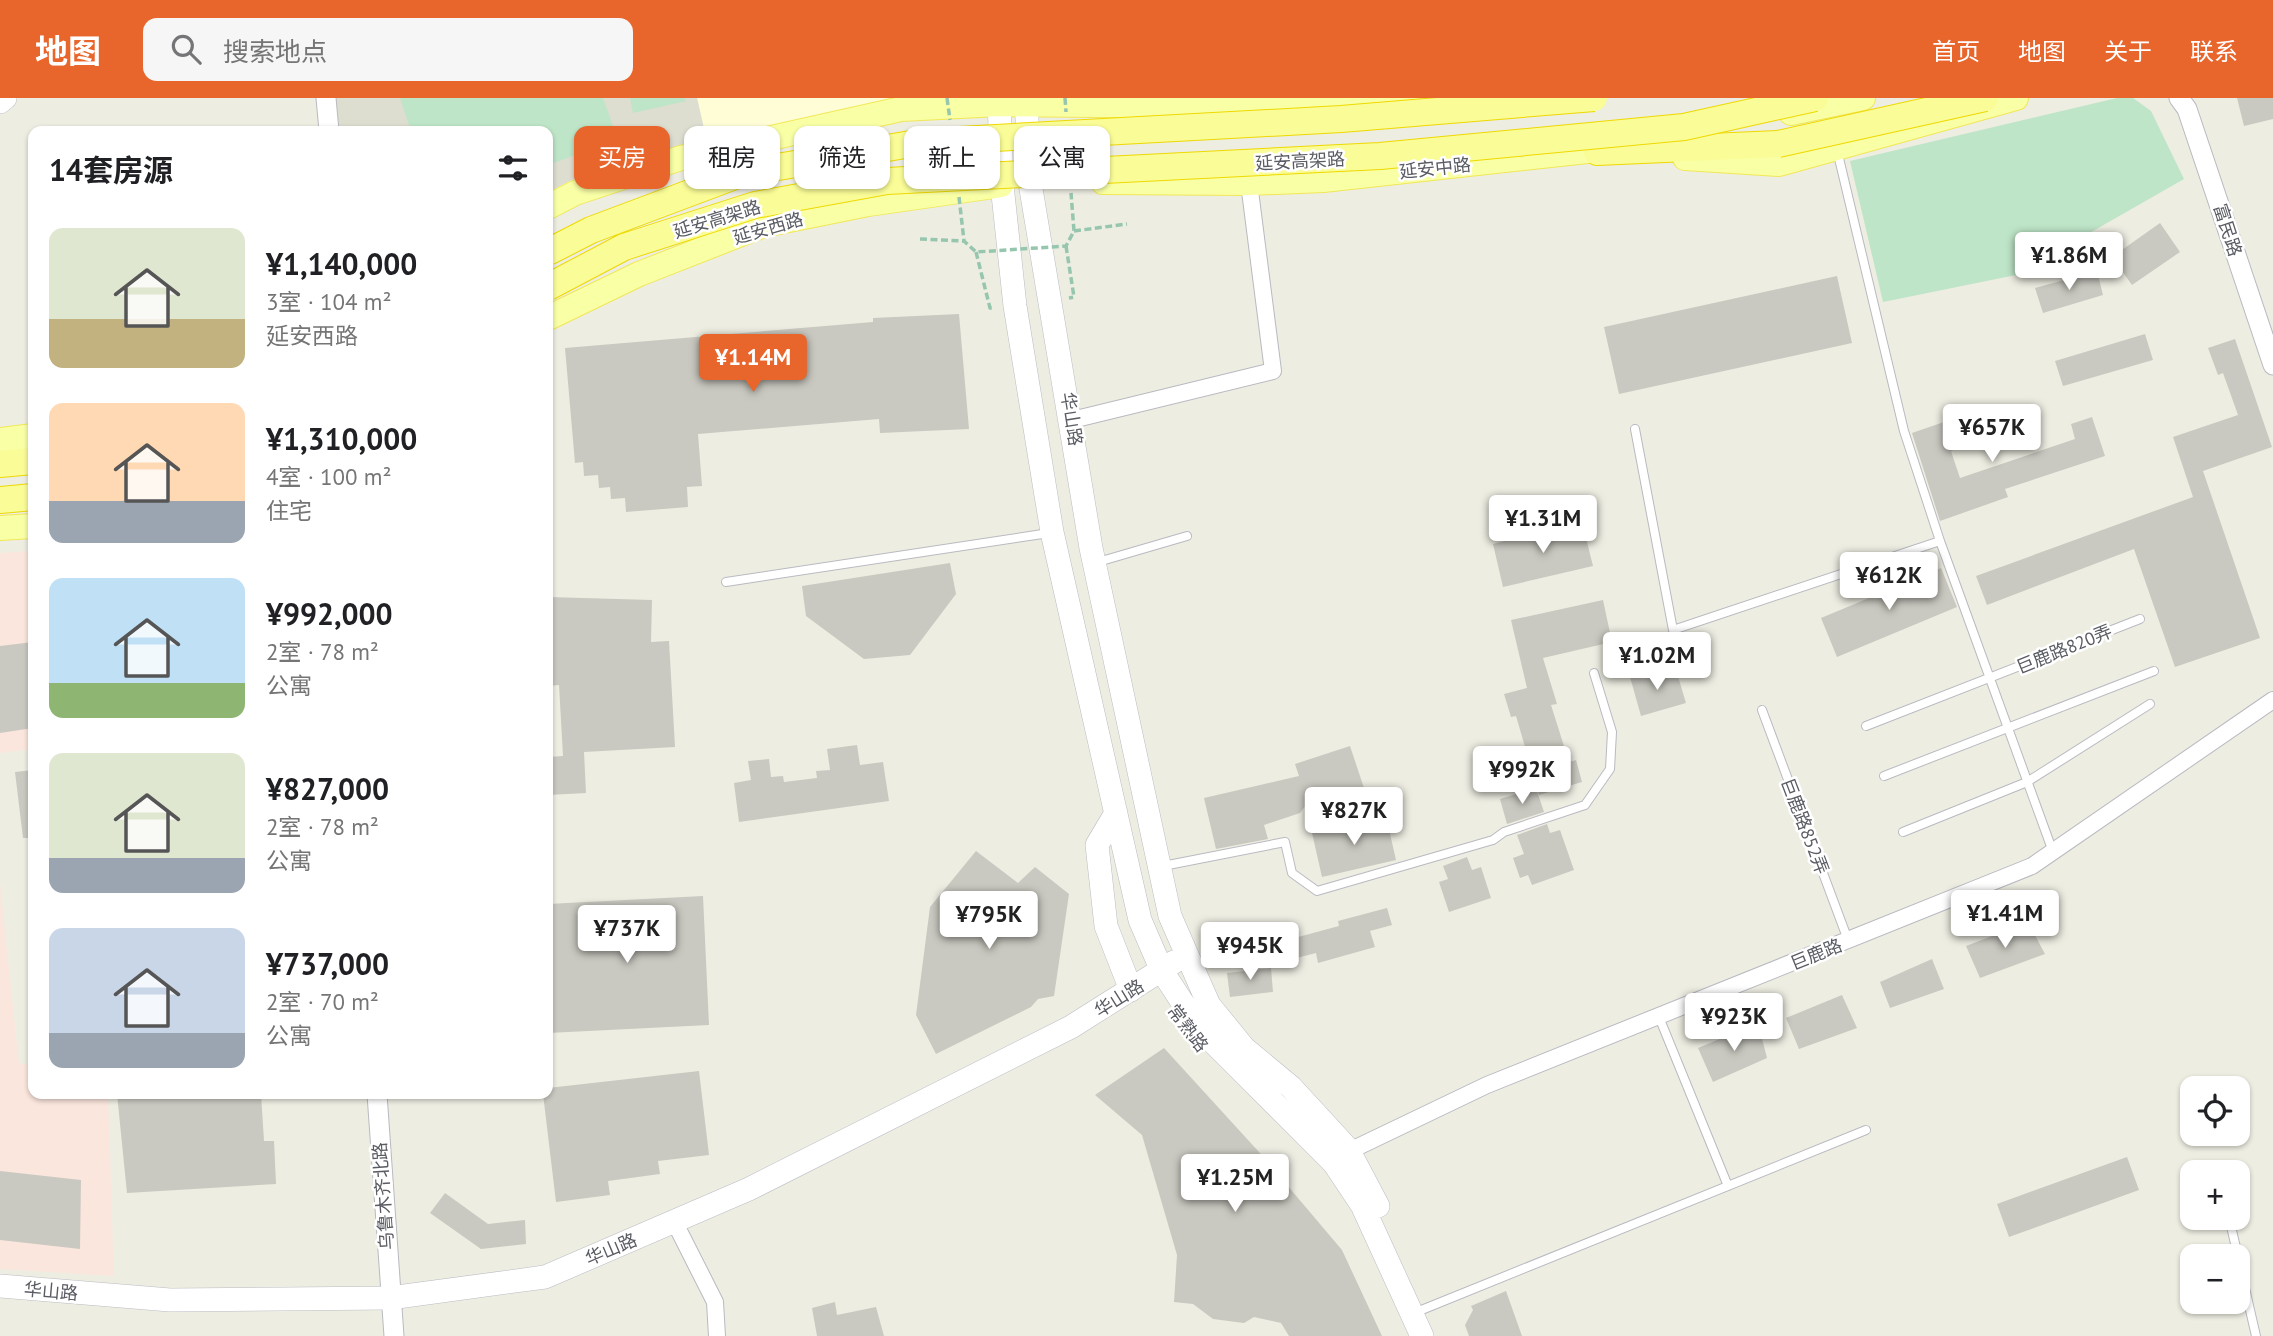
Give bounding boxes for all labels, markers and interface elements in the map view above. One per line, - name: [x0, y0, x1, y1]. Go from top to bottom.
- search box: [143, 18, 633, 81]
- text: 地图: [35, 29, 101, 72]
- icon: search: [167, 30, 205, 68]
- text: 搜索地点: [223, 35, 327, 68]
- text: 首页: [1932, 36, 1980, 67]
- text: 地图: [2018, 36, 2066, 67]
- text: 关于: [2104, 36, 2152, 67]
- text: 联系: [2190, 36, 2238, 67]
- chip: 买房: [574, 126, 670, 189]
- chip: 租房: [684, 126, 780, 189]
- chip: 筛选: [794, 126, 890, 189]
- chip: 新上: [904, 126, 1000, 189]
- chip: 公寓: [1014, 126, 1110, 189]
- street label: 延安高架路: [1254, 147, 1346, 175]
- icon: filters: [494, 149, 532, 187]
- text: 14套房源: [49, 150, 173, 189]
- street label: 延安中路: [1398, 153, 1472, 183]
- street label: 延安高架路: [671, 195, 763, 243]
- street label: 富民路: [2209, 201, 2247, 259]
- street label: 延安西路: [730, 207, 806, 249]
- pin: ¥1.86M: [2012, 232, 2126, 292]
- text: ¥1.86M: [2031, 240, 2107, 269]
- text: ¥1,140,000: [266, 244, 417, 283]
- icon: home: [105, 256, 189, 340]
- text: 3室 · 104 m²: [266, 287, 391, 316]
- text: 延安西路: [266, 321, 358, 350]
- pin: ¥1.14M: [696, 334, 810, 394]
- text: ¥1.14M: [715, 342, 791, 371]
- street label: 华山路: [1056, 391, 1088, 447]
- pin: ¥657K: [1943, 404, 2041, 464]
- text: ¥657K: [1959, 412, 2025, 441]
- text: ¥1,310,000: [266, 419, 417, 458]
- icon: home: [105, 431, 189, 515]
- text: 4室 · 100 m²: [266, 462, 391, 491]
- text: 住宅: [266, 496, 312, 525]
- pin: ¥1.31M: [1486, 496, 1600, 555]
- text: ¥1.31M: [1505, 503, 1581, 532]
- pin: ¥612K: [1840, 552, 1938, 612]
- text: ¥612K: [1856, 560, 1922, 589]
- text: ¥992,000: [266, 594, 393, 633]
- icon: home: [105, 606, 189, 690]
- street label: 巨鹿路820弄: [2013, 619, 2115, 679]
- pin: ¥1.02M: [1600, 632, 1714, 692]
- text: 2室 · 78 m²: [266, 637, 379, 666]
- text: ¥1.02M: [1619, 640, 1695, 669]
- text: 公寓: [266, 671, 312, 700]
- pin: ¥992K: [1473, 746, 1571, 806]
- text: ¥992K: [1489, 754, 1555, 783]
- text: ¥827,000: [266, 769, 389, 808]
- street label: 巨鹿路852弄: [1776, 775, 1834, 877]
- icon: home: [105, 781, 189, 865]
- pin: ¥827K: [1305, 788, 1403, 847]
- text: ¥827K: [1321, 795, 1387, 824]
- text: 2室 · 78 m²: [266, 812, 379, 841]
- text: 公寓: [266, 846, 312, 875]
- pin: ¥1.41M: [1948, 890, 2062, 950]
- pin: ¥795K: [940, 892, 1038, 951]
- text: ¥1.41M: [1967, 898, 2043, 927]
- text: ¥795K: [956, 899, 1022, 928]
- pin: ¥737K: [578, 906, 676, 965]
- text: ¥737K: [594, 913, 660, 942]
- pin: ¥945K: [1201, 922, 1299, 982]
- text: ¥945K: [1217, 930, 1283, 959]
- street label: 巨鹿路: [1787, 933, 1845, 975]
- text: ¥737,000: [266, 944, 389, 983]
- icon: home: [105, 956, 189, 1040]
- street label: 华山路: [1090, 974, 1148, 1022]
- text: 2室 · 70 m²: [266, 987, 379, 1016]
- pin: ¥923K: [1685, 993, 1783, 1053]
- street label: 常熟路: [1163, 1000, 1213, 1056]
- text: ¥923K: [1701, 1001, 1767, 1030]
- text: 公寓: [266, 1021, 312, 1050]
- map controls: [2180, 1076, 2250, 1314]
- button: locate: [2180, 1076, 2250, 1146]
- street label: 乌鲁木齐北路: [368, 1141, 398, 1251]
- pin: ¥1.25M: [1178, 1154, 1292, 1214]
- button: +: [2180, 1160, 2250, 1230]
- text: ¥1.25M: [1197, 1162, 1273, 1191]
- street label: 华山路: [582, 1228, 640, 1270]
- button: −: [2180, 1244, 2250, 1314]
- street label: 华山路: [23, 1277, 79, 1305]

